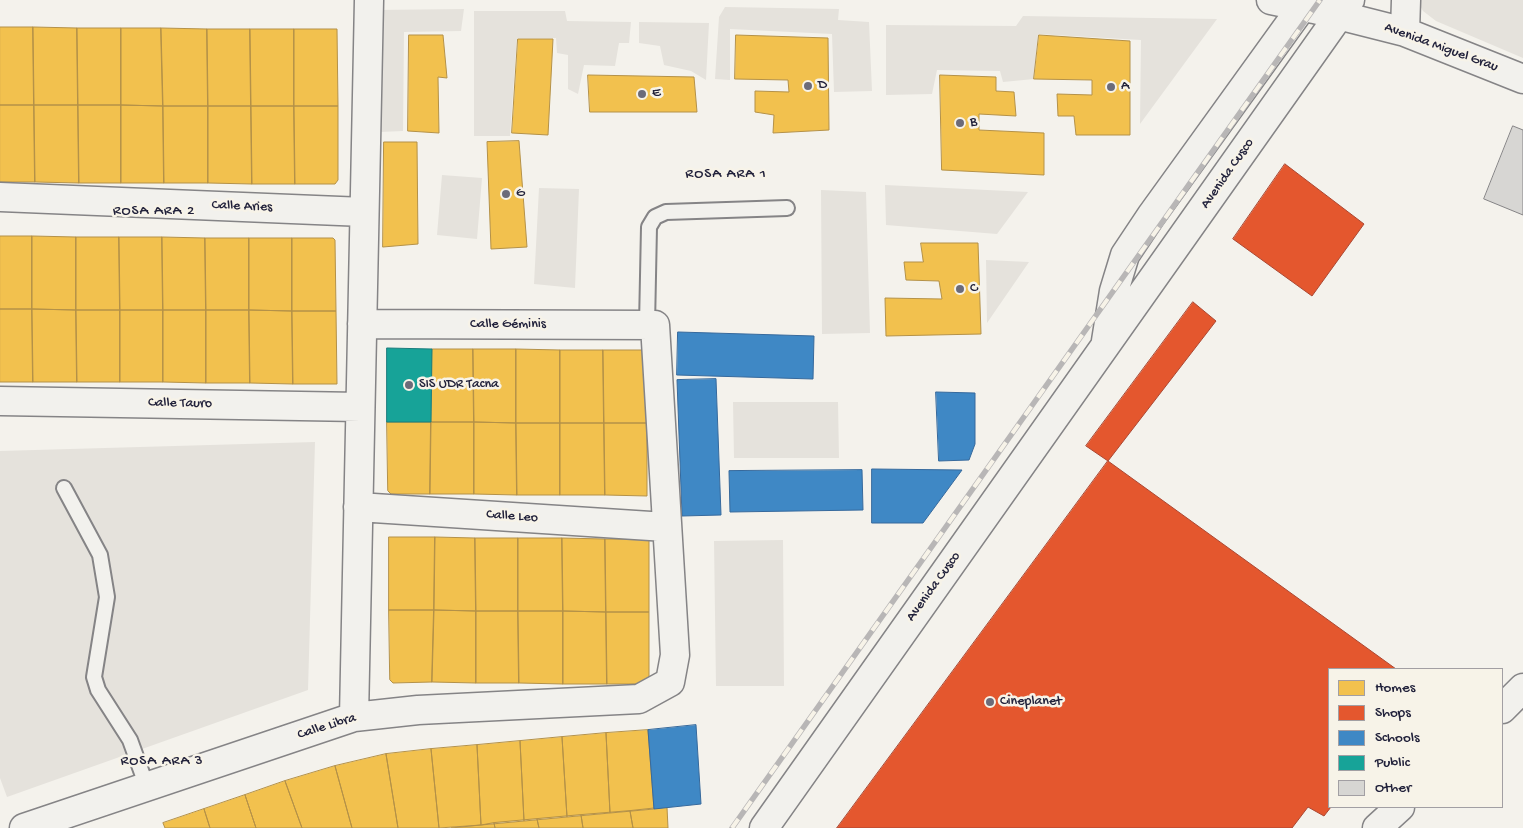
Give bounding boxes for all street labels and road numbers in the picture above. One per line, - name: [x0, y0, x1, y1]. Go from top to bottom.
- street label: Avenida Miguel Grau: [1382, 20, 1500, 76]
- street label: Avenida Cusco: [1198, 136, 1258, 212]
- street label: Calle Aries: [211, 198, 273, 216]
- street label: Calle Géminis: [470, 317, 546, 333]
- street label: Calle Tauro: [148, 395, 212, 413]
- street label: Calle Leo: [486, 507, 538, 527]
- street label: Avenida Cusco: [903, 549, 965, 625]
- street label: Calle Libra: [296, 710, 358, 744]

